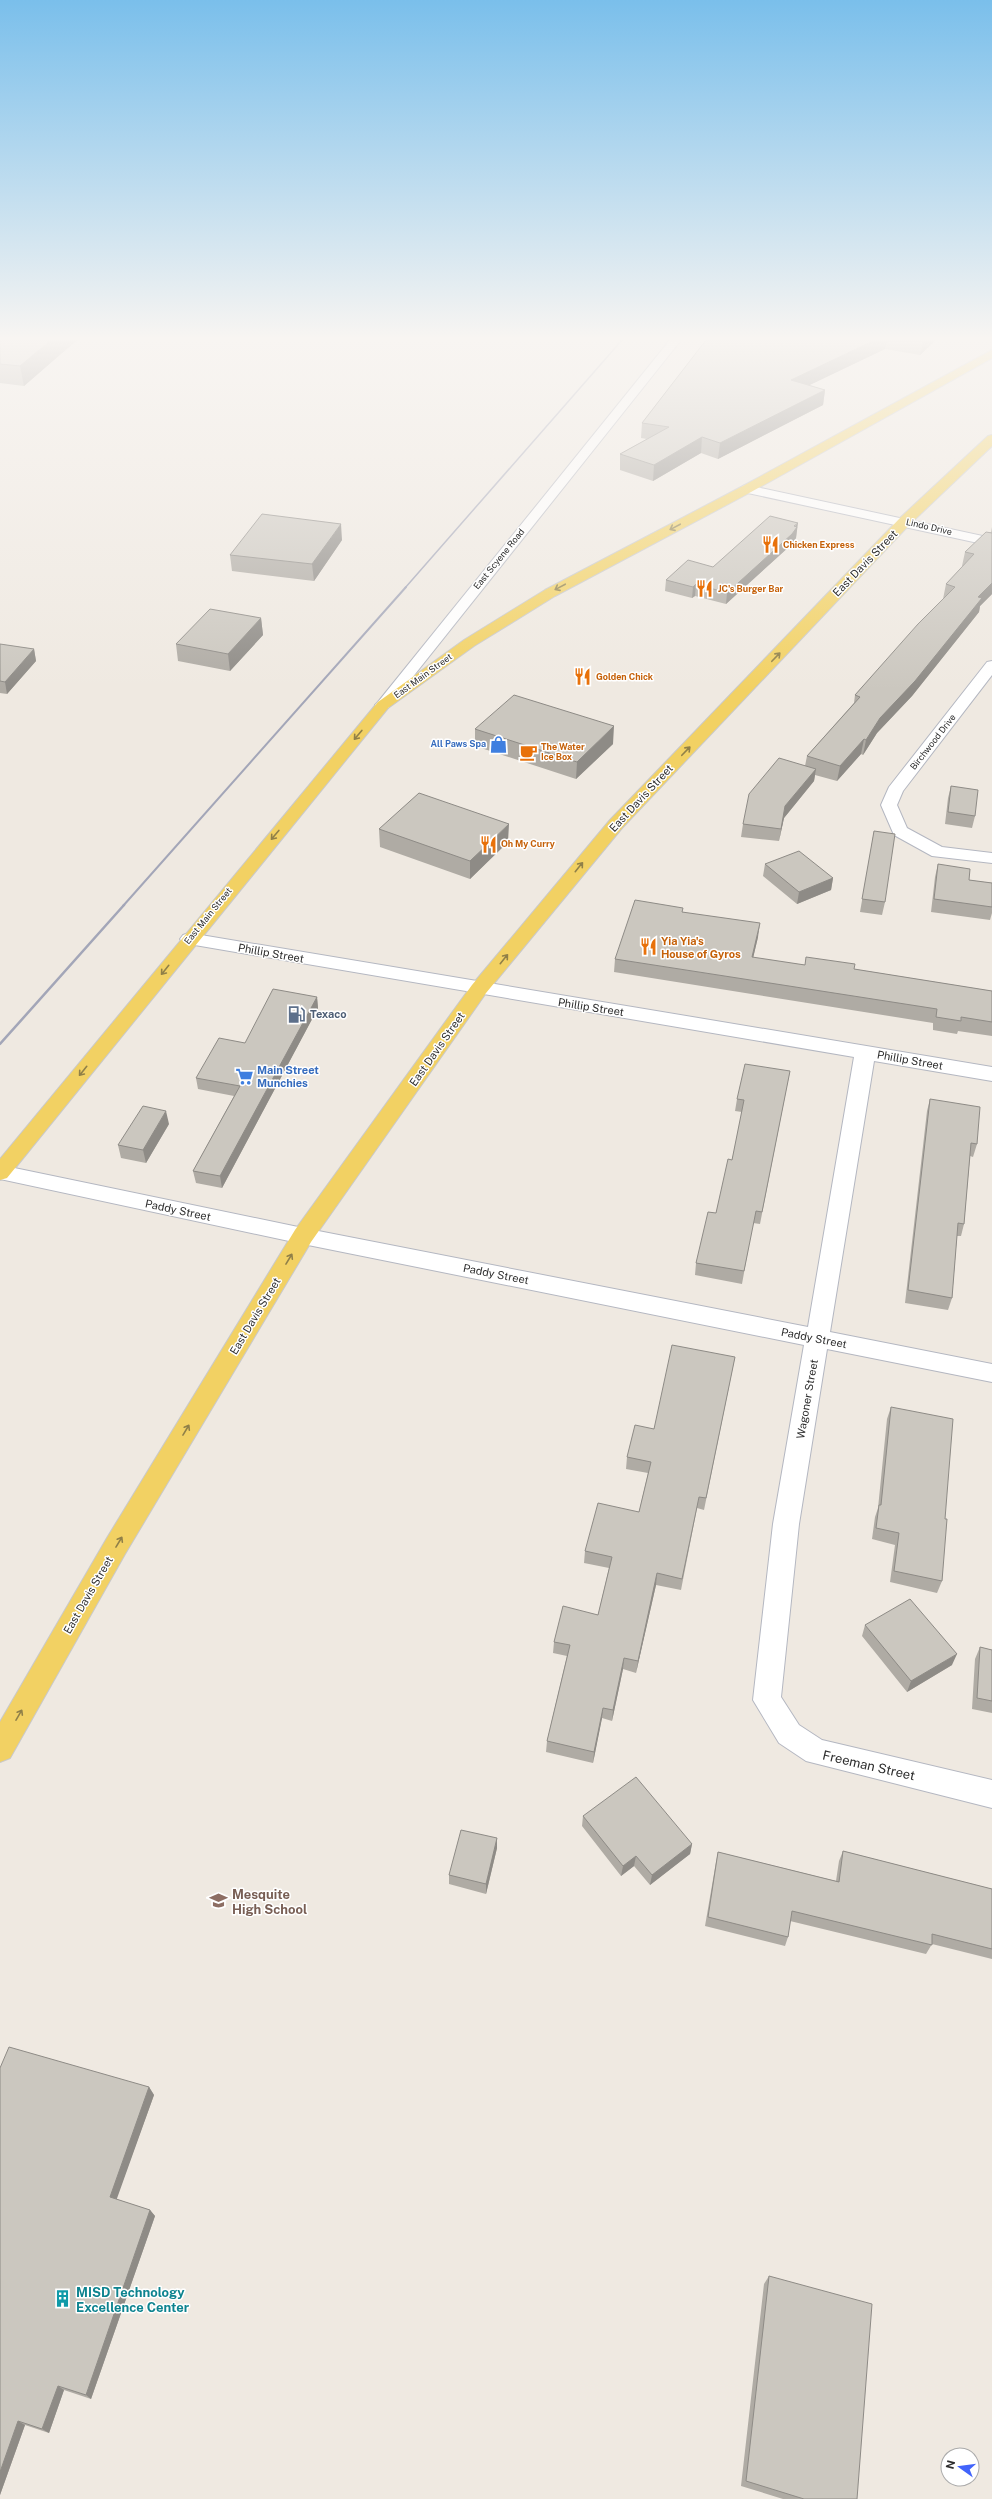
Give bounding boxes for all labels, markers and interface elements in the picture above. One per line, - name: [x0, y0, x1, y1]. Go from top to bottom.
- street label: Lindo Drive: [905, 516, 953, 537]
- one-way arrow: [669, 523, 681, 531]
- street label: East Scyene Road: [471, 526, 526, 591]
- street label: East Davis Street: [830, 527, 900, 599]
- restaurant icon: Chicken Express: [760, 535, 780, 555]
- place label: Chicken Express: [783, 539, 855, 550]
- restaurant icon: JC's Burger Bar: [695, 579, 715, 599]
- place label: JC's Burger Bar: [718, 583, 783, 594]
- one-way arrow: [554, 584, 566, 591]
- street label: East Main Street: [391, 650, 454, 700]
- one-way arrow: [771, 652, 780, 662]
- restaurant icon: Golden Chick: [573, 667, 593, 687]
- place label: Golden Chick: [596, 671, 654, 682]
- street label: Birchwood Drive: [907, 712, 958, 772]
- one-way arrow: [354, 730, 363, 740]
- shop icon: All Paws Spa: [489, 734, 509, 754]
- place label: All Paws Spa: [431, 738, 486, 749]
- place label: The Water Ice Box: [541, 741, 585, 762]
- cafe icon: The Water Ice Box: [518, 742, 538, 762]
- one-way arrow: [681, 746, 691, 756]
- street label: East Davis Street: [607, 762, 675, 834]
- one-way arrow: [271, 830, 280, 841]
- restaurant icon: Oh My Curry: [478, 834, 498, 854]
- place label: Oh My Curry: [501, 838, 555, 849]
- one-way arrow: [575, 862, 584, 873]
- street label: East Main Street: [181, 885, 234, 946]
- place label: Yia Yia's House of Gyros: [661, 935, 741, 960]
- restaurant icon: Yia Yia's House of Gyros: [638, 937, 658, 957]
- street label: Phillip Street: [237, 941, 305, 965]
- one-way arrow: [500, 954, 509, 965]
- one-way arrow: [160, 964, 169, 975]
- street label: Phillip Street: [557, 996, 625, 1018]
- fuel station icon: Texaco: [287, 1004, 307, 1024]
- place label: Texaco: [310, 1008, 347, 1020]
- street label: East Davis Street: [407, 1010, 467, 1088]
- street label: Phillip Street: [876, 1048, 944, 1072]
- place label: Main Street Munchies: [257, 1064, 319, 1089]
- one-way arrow: [78, 1065, 87, 1076]
- supermarket icon: Main Street Munchies: [234, 1066, 254, 1086]
- street label: Paddy Street: [144, 1197, 212, 1223]
- one-way arrow: [286, 1253, 294, 1265]
- street label: Paddy Street: [462, 1262, 530, 1286]
- street label: East Davis Street: [227, 1275, 283, 1357]
- street label: Paddy Street: [780, 1326, 848, 1350]
- street label: Wagoner Street: [794, 1358, 820, 1440]
- one-way arrow: [182, 1425, 190, 1436]
- one-way arrow: [115, 1537, 123, 1548]
- street label: East Davis Street: [61, 1554, 115, 1636]
- one-way arrow: [16, 1709, 24, 1721]
- street label: Freeman Street: [821, 1748, 917, 1783]
- place label: Mesquite High School: [232, 1887, 307, 1917]
- school or university icon: Mesquite High School: [209, 1891, 229, 1911]
- place label: MISD Technology Excellence Center: [76, 2285, 190, 2315]
- building icon: MISD Technology Excellence Center: [53, 2289, 73, 2309]
- north arrow: [940, 2447, 980, 2487]
- text: N: [943, 2459, 957, 2470]

